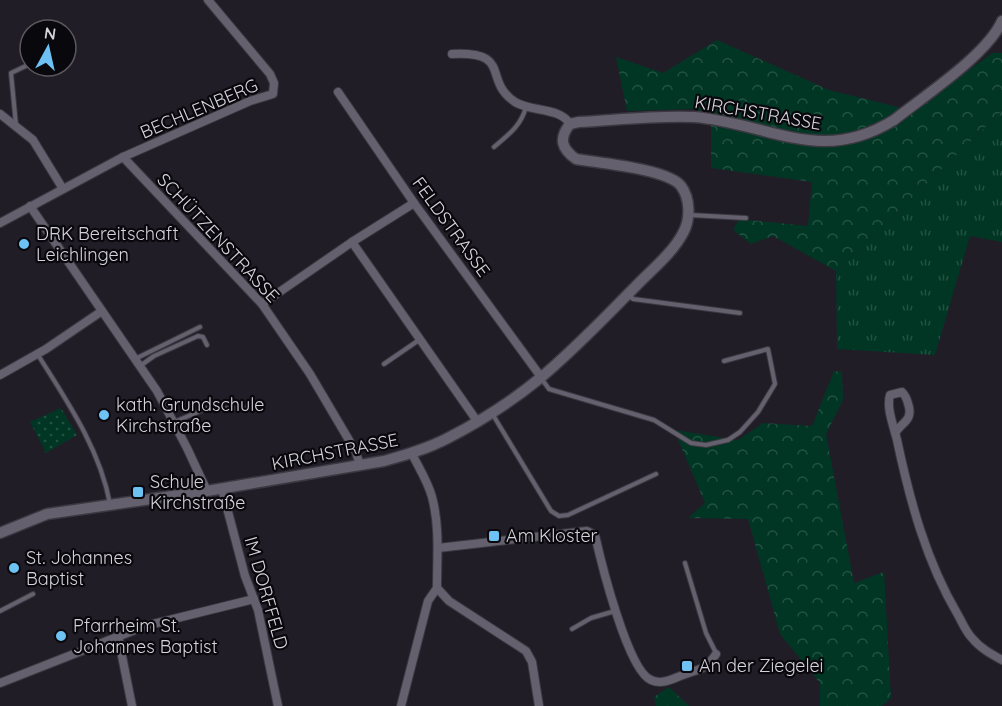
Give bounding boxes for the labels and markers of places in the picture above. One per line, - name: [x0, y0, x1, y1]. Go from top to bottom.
- place label: DRK Bereitschaft Leichlingen: [36, 222, 179, 266]
- marker: DRK Bereitschaft Leichlingen: [17, 237, 31, 251]
- place label: kath. Grundschule Kirchstraße: [116, 393, 264, 437]
- marker: kath. Grundschule Kirchstraße: [97, 408, 111, 422]
- place label: Schule Kirchstraße: [150, 470, 245, 514]
- marker: Schule Kirchstraße: [131, 485, 145, 499]
- place label: Am Kloster: [506, 524, 598, 547]
- marker: Am Kloster: [487, 529, 501, 543]
- place label: St. Johannes Baptist: [26, 546, 132, 590]
- marker: St. Johannes Baptist: [7, 561, 21, 575]
- place label: Pfarrheim St. Johannes Baptist: [73, 614, 218, 658]
- marker: Pfarrheim St. Johannes Baptist: [54, 629, 68, 643]
- place label: An der Ziegelei: [699, 654, 823, 677]
- marker: An der Ziegelei: [680, 659, 694, 673]

